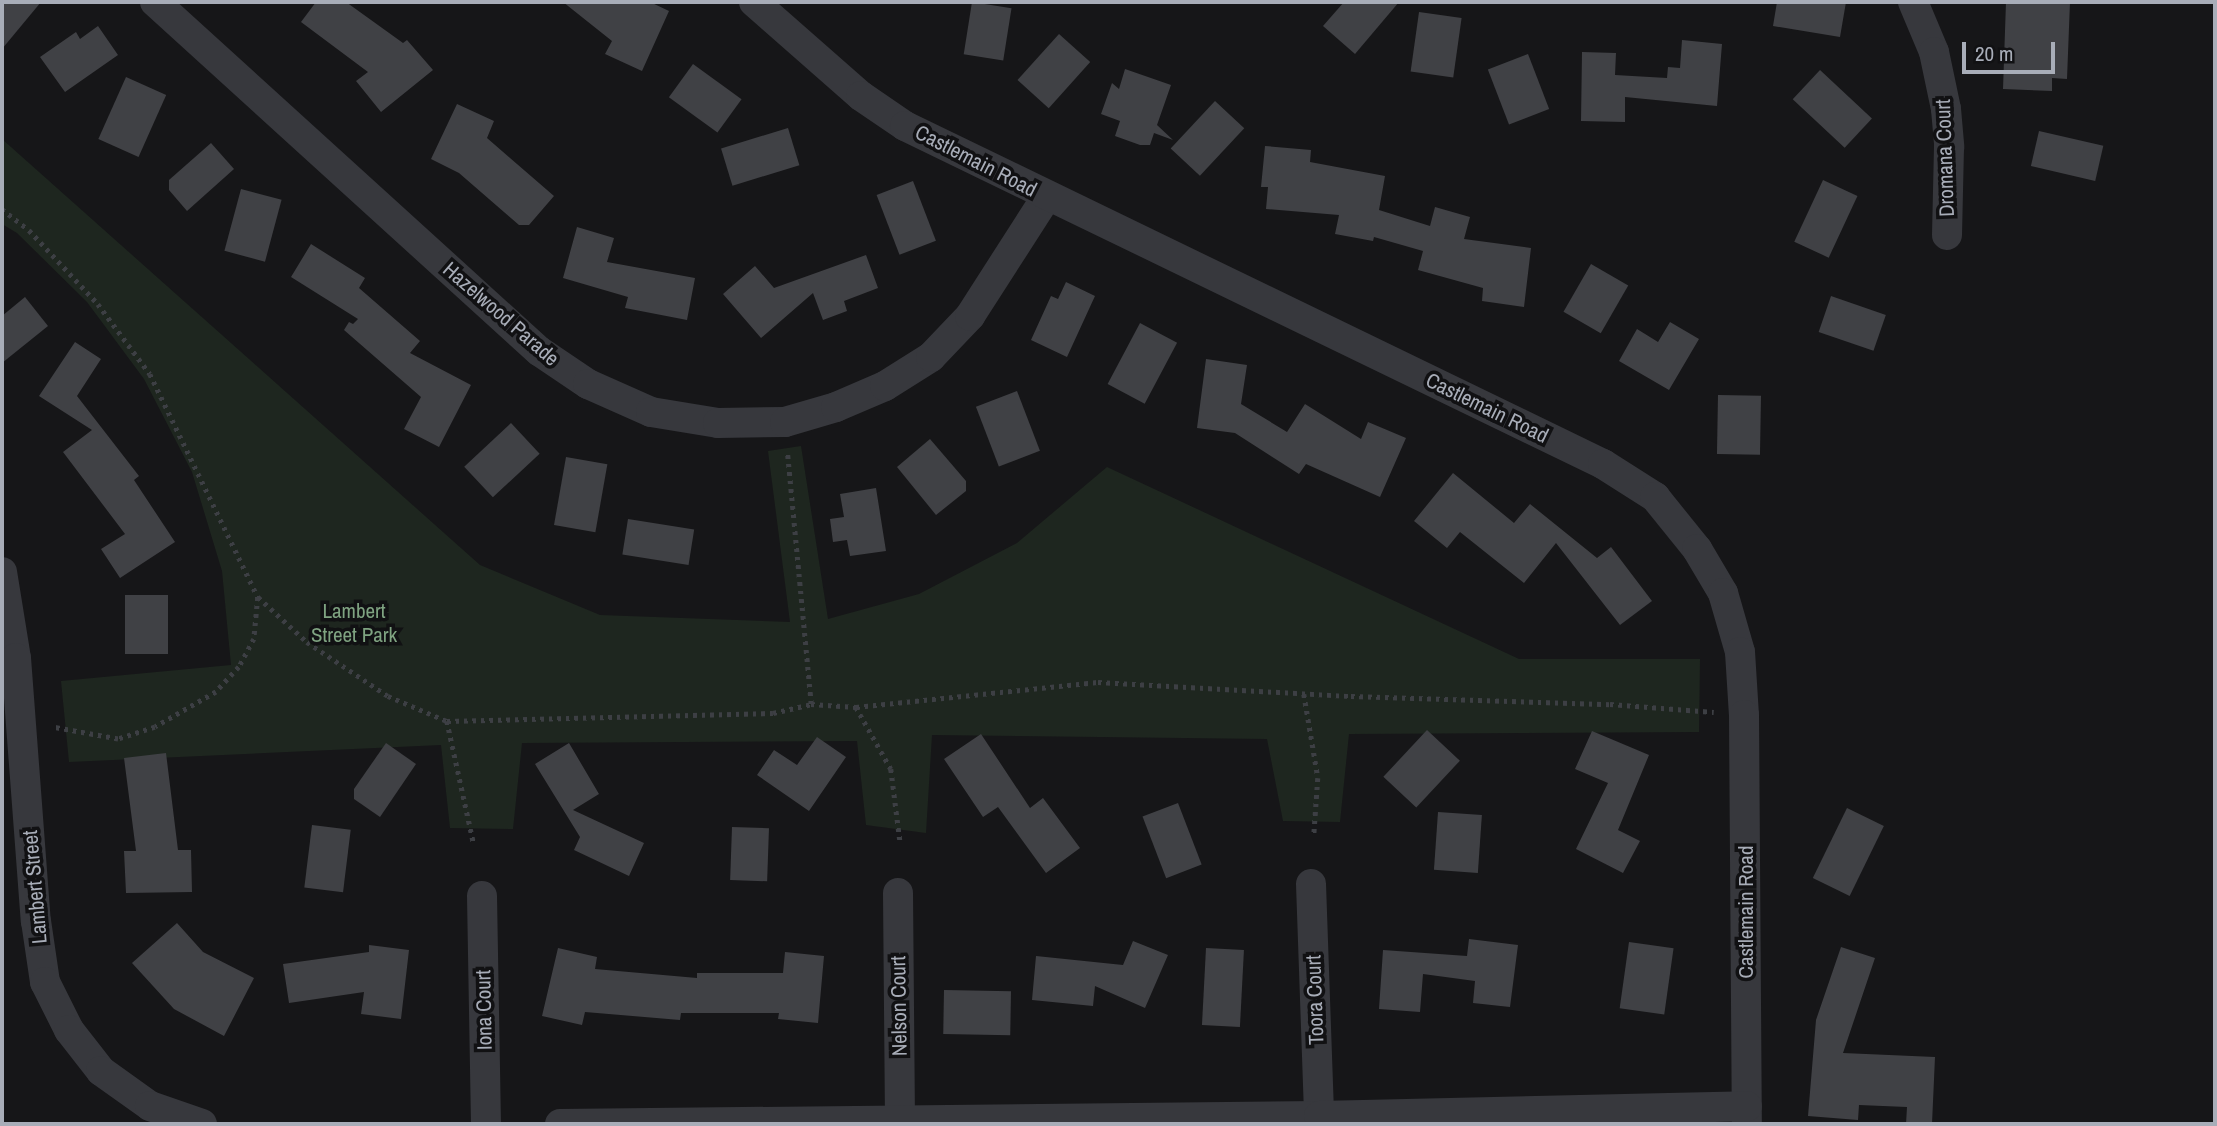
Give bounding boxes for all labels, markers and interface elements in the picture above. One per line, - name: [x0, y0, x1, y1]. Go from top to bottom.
- scale bar: [1965, 28, 2058, 72]
- text: 20 m: [1975, 39, 2013, 68]
- street label: Dromana Court: [1930, 99, 1960, 217]
- street label: Castlemain Road: [911, 120, 1041, 202]
- street label: Hazelwood Parade: [438, 257, 564, 371]
- street label: Castlemain Road: [1422, 368, 1552, 448]
- park label: Lambert Street Park: [311, 598, 397, 648]
- street label: Lambert Street: [17, 829, 53, 945]
- street label: Castlemain Road: [1733, 845, 1759, 979]
- street label: Toora Court: [1301, 955, 1329, 1045]
- street label: Nelson Court: [886, 956, 912, 1056]
- street label: Iona Court: [471, 970, 497, 1050]

